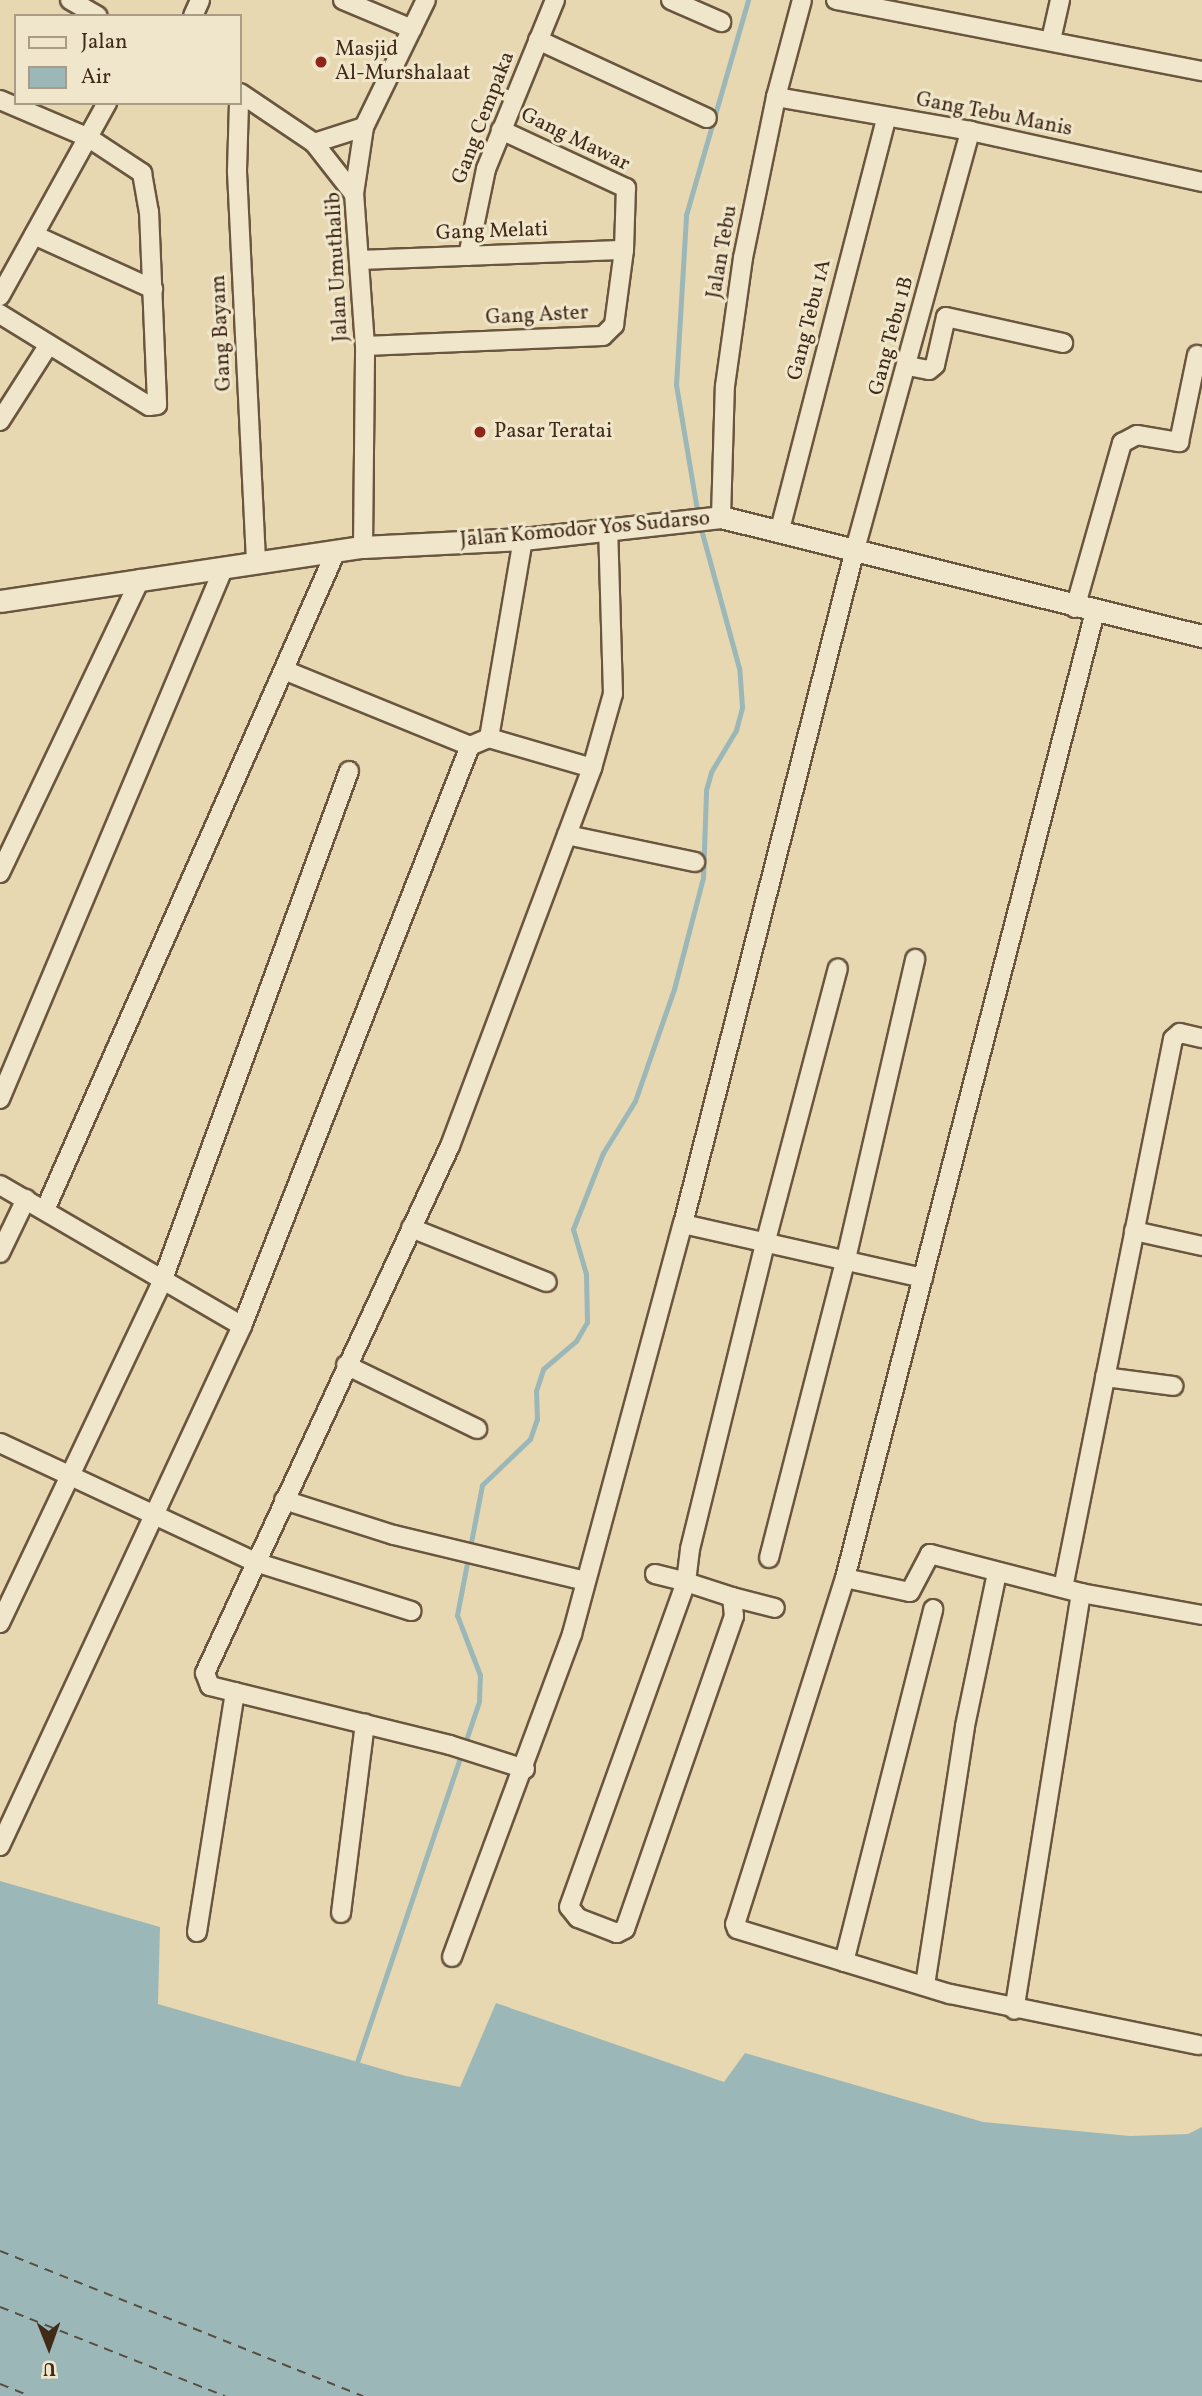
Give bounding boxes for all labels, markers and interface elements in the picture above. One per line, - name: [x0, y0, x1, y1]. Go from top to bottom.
- legend: [14, 14, 242, 105]
- text: Jalan: [81, 28, 128, 57]
- place label: Masjid Al-Murshalaat: [335, 37, 470, 87]
- street label: Gang Cempaka: [447, 48, 521, 188]
- marker: Masjid Al-Murshalaat: [313, 54, 329, 70]
- text: Air: [81, 63, 111, 92]
- street label: Gang Tebu Manis: [913, 87, 1075, 143]
- street label: Gang Mawar: [516, 103, 634, 177]
- street label: Jalan Umuthalib: [321, 192, 355, 342]
- street label: Jalan Tebu: [702, 203, 744, 301]
- street label: Gang Melati: [435, 217, 549, 247]
- street label: Gang Tebu 1A: [783, 257, 837, 383]
- street label: Gang Tebu 1B: [864, 273, 920, 399]
- street label: Gang Bayam: [206, 274, 238, 392]
- street label: Gang Aster: [485, 301, 589, 331]
- place label: Pasar Teratai: [494, 419, 613, 445]
- marker: Pasar Teratai: [472, 424, 488, 440]
- street label: Jalan Komodor Yos Sudarso: [459, 506, 711, 554]
- north arrow: [14, 2312, 84, 2382]
- text: U: [43, 2355, 56, 2381]

